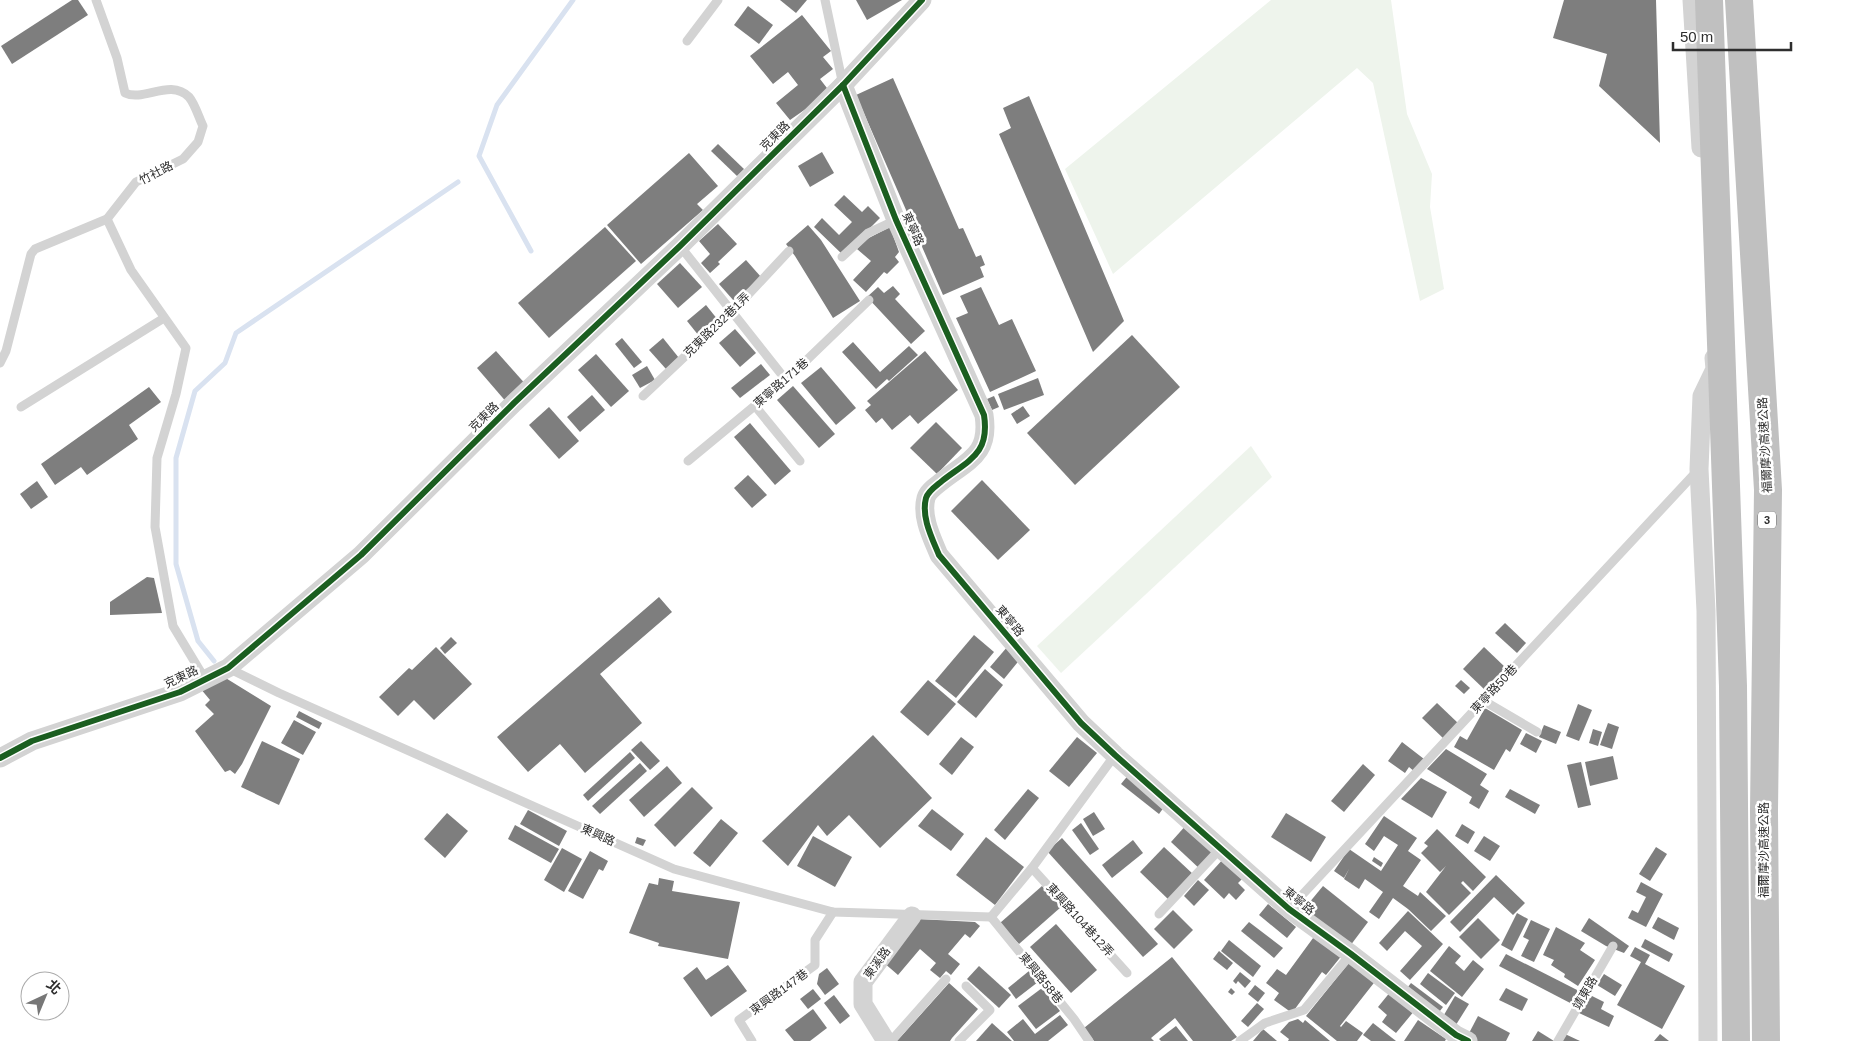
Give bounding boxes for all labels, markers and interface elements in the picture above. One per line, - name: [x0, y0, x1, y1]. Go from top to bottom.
- scale bar: [1673, 20, 1790, 52]
- text: 50 m: [1680, 28, 1713, 45]
- street label: 克東路: [757, 118, 793, 154]
- street label: 竹社路: [137, 159, 175, 187]
- street label: 東寧路: [899, 210, 927, 248]
- street label: 克東路232巷1弄: [681, 290, 753, 360]
- street label: 東寧路171巷: [751, 355, 811, 411]
- street label: 福爾摩沙高速公路: [1755, 397, 1775, 493]
- street label: 克東路: [466, 399, 502, 435]
- road number: 3: [1758, 512, 1776, 528]
- street label: 東寧路: [993, 603, 1027, 639]
- street label: 東寧路50巷: [1468, 662, 1520, 716]
- street label: 克東路: [162, 663, 200, 691]
- street label: 福爾摩沙高速公路: [1757, 802, 1771, 898]
- street label: 東興路: [579, 821, 617, 849]
- street label: 東興路104巷12弄: [1044, 881, 1116, 959]
- street label: 東寧路: [1281, 884, 1317, 918]
- street label: 東溪路: [861, 944, 893, 982]
- street label: 東興路58巷: [1016, 950, 1066, 1006]
- street label: 東興路147巷: [747, 966, 811, 1018]
- north arrow: [20, 971, 70, 1021]
- street label: 靖東路: [1570, 974, 1600, 1012]
- text: 北: [43, 976, 65, 997]

